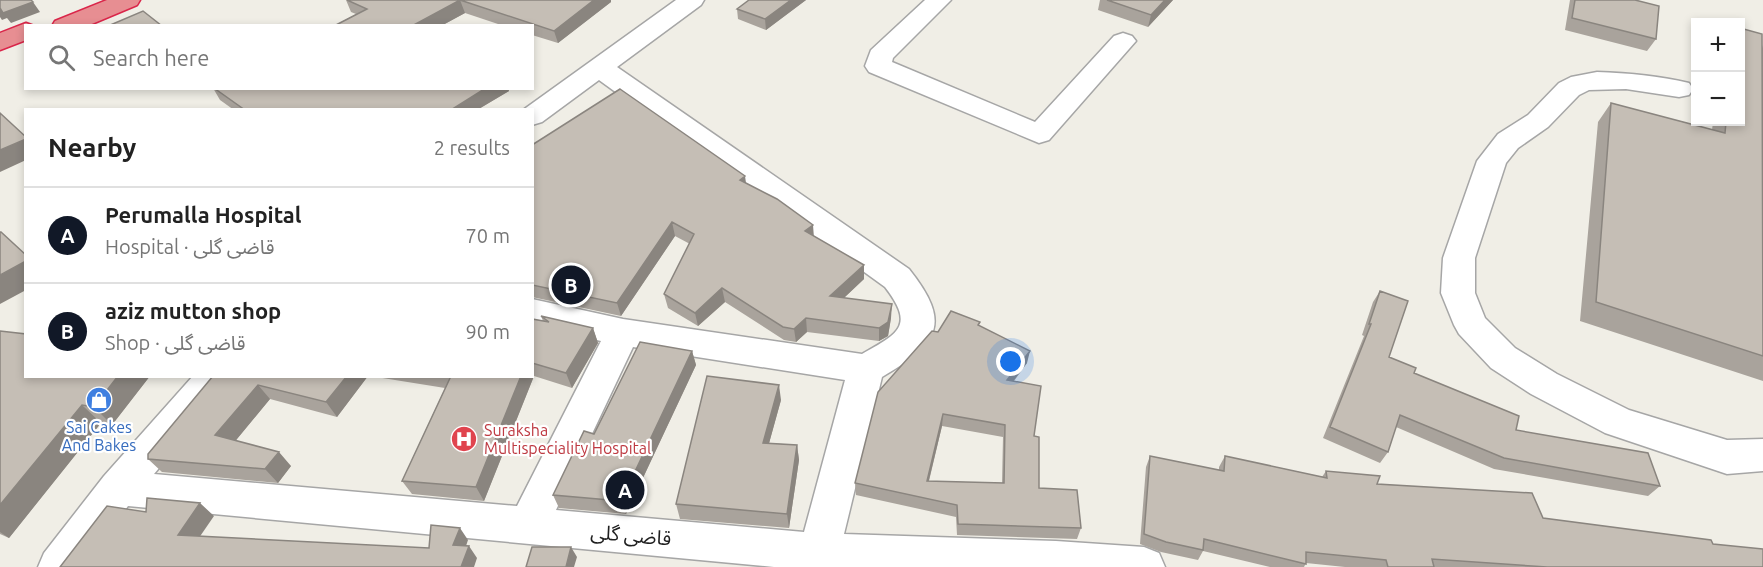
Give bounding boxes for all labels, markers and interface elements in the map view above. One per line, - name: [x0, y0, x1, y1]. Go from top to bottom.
- map controls: [1691, 18, 1745, 126]
- button: +: [1691, 18, 1745, 72]
- search box: [24, 24, 534, 90]
- icon: search: [45, 41, 78, 74]
- text: Search here: [93, 45, 209, 70]
- button: −: [1691, 72, 1745, 126]
- text: Nearby: [48, 133, 136, 162]
- text: 2 results: [434, 136, 510, 159]
- text: Perumalla Hospital: [105, 202, 301, 227]
- text: A: [60, 224, 75, 247]
- text: 70 m: [466, 224, 510, 247]
- text: Hospital · قاضی گلی: [105, 235, 274, 258]
- pin: B: [552, 262, 590, 308]
- text: aziz mutton shop: [105, 298, 281, 323]
- text: B: [61, 320, 74, 343]
- text: 90 m: [466, 320, 510, 343]
- text: Shop · قاضی گلی: [105, 331, 245, 354]
- your location: [996, 347, 1025, 376]
- shop icon: Sai Cakes And Bakes: [84, 385, 114, 415]
- place label: Sai Cakes And Bakes: [62, 418, 136, 454]
- place label: Suraksha Multispeciality Hospital: [484, 421, 651, 457]
- hospital icon: Suraksha Multispeciality Hospital: [449, 424, 479, 454]
- pin: A: [606, 468, 644, 512]
- street label: قاضی گلی: [590, 520, 672, 550]

